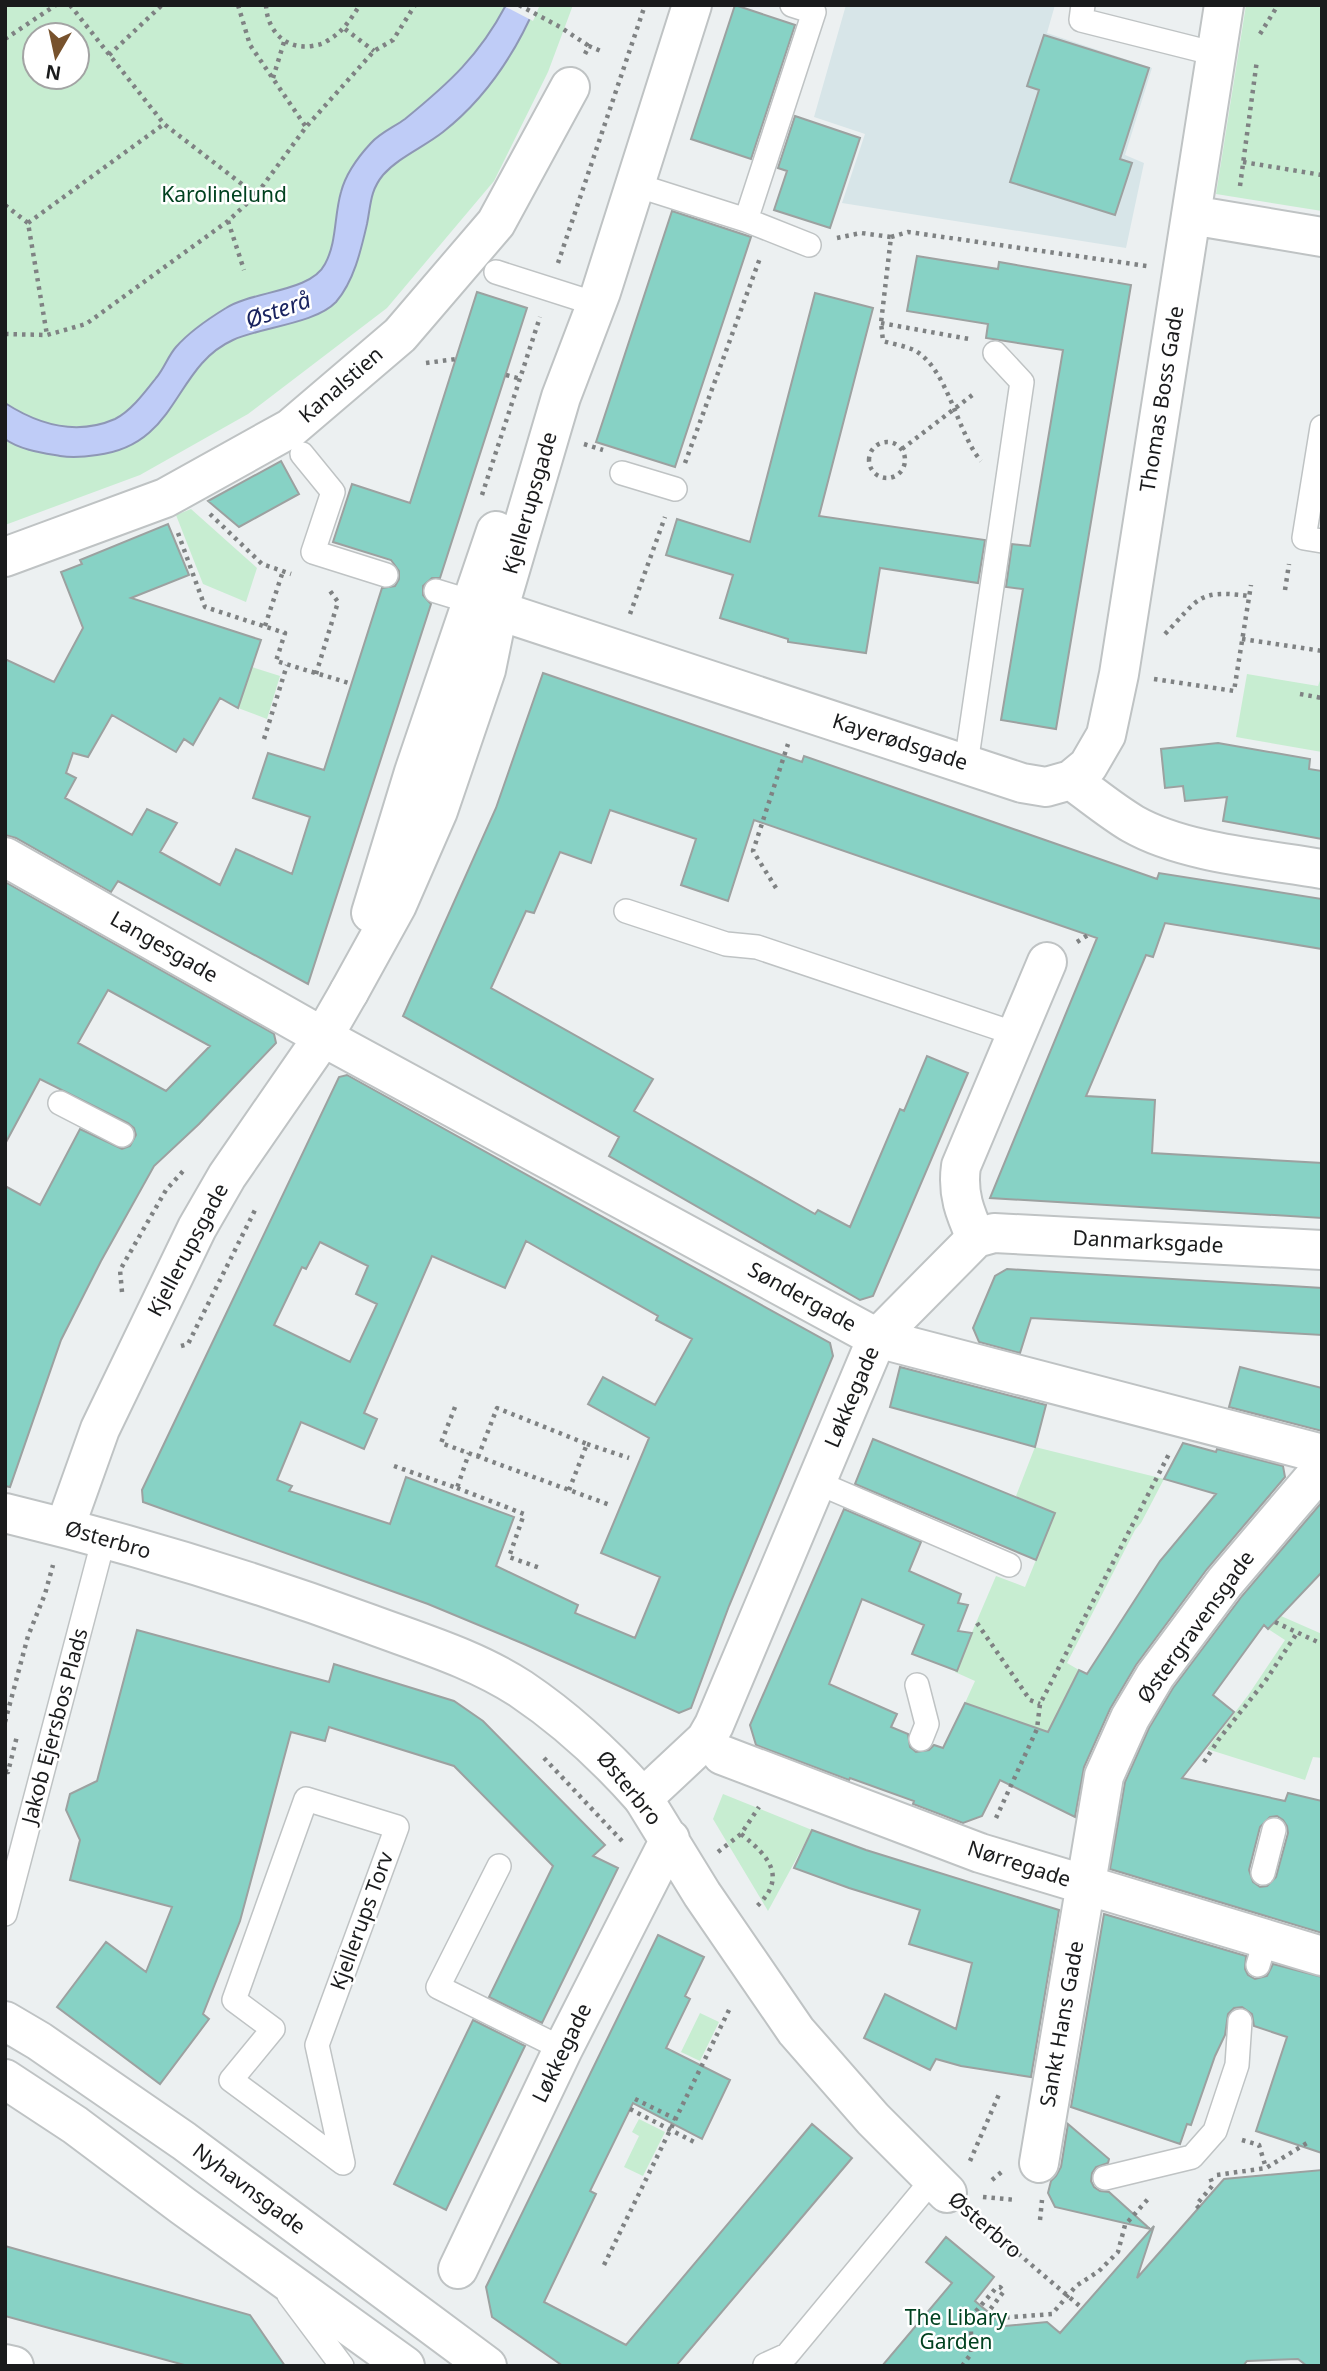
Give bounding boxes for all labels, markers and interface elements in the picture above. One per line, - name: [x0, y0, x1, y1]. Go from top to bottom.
- north arrow: [21, 21, 91, 91]
- text: N: [44, 59, 63, 87]
- park label: Karolinelund: [161, 180, 287, 208]
- water label: Østerå: [241, 283, 315, 335]
- street label: Thomas Boss Gade: [1132, 304, 1190, 494]
- street label: Kanalstien: [292, 340, 388, 429]
- street label: Kjellerupsgade: [495, 428, 563, 577]
- street label: Kayerødsgade: [829, 706, 972, 776]
- street label: Langesgade: [106, 904, 223, 988]
- street label: Kjellerupsgade: [140, 1178, 234, 1321]
- street label: Danmarksgade: [1072, 1223, 1224, 1259]
- street label: Søndergade: [743, 1255, 862, 1337]
- street label: Løkkegade: [817, 1342, 885, 1452]
- street label: Østerbro: [62, 1513, 155, 1565]
- street label: Østergravensgade: [1130, 1544, 1260, 1708]
- street label: Jakob Ejersbos Plads: [14, 1625, 94, 1829]
- street label: Østerbro: [591, 1744, 668, 1831]
- street label: Nørregade: [964, 1833, 1074, 1893]
- street label: Kjellerups Torv: [323, 1847, 399, 1994]
- street label: Sankt Hans Gade: [1033, 1939, 1089, 2109]
- street label: Løkkegade: [525, 1998, 597, 2107]
- street label: Nyhavnsgade: [187, 2137, 312, 2240]
- street label: Østerbro: [943, 2185, 1028, 2264]
- park label: The Libary Garden: [905, 2303, 1008, 2355]

